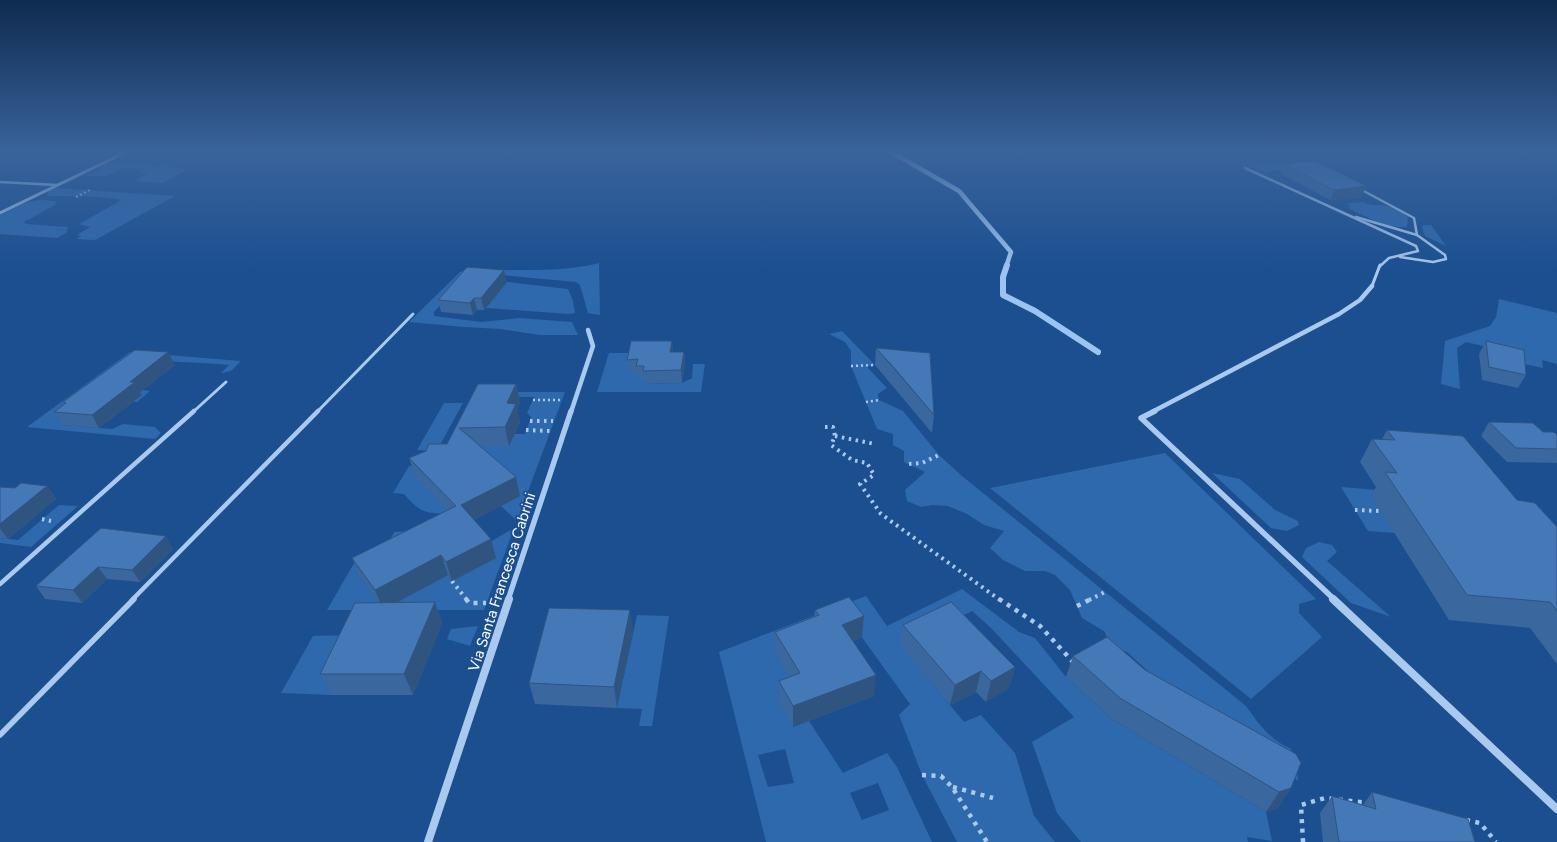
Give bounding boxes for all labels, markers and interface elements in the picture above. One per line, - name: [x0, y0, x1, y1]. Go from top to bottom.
- street label: Via Santa Francesca Cabrini: [465, 490, 539, 674]

